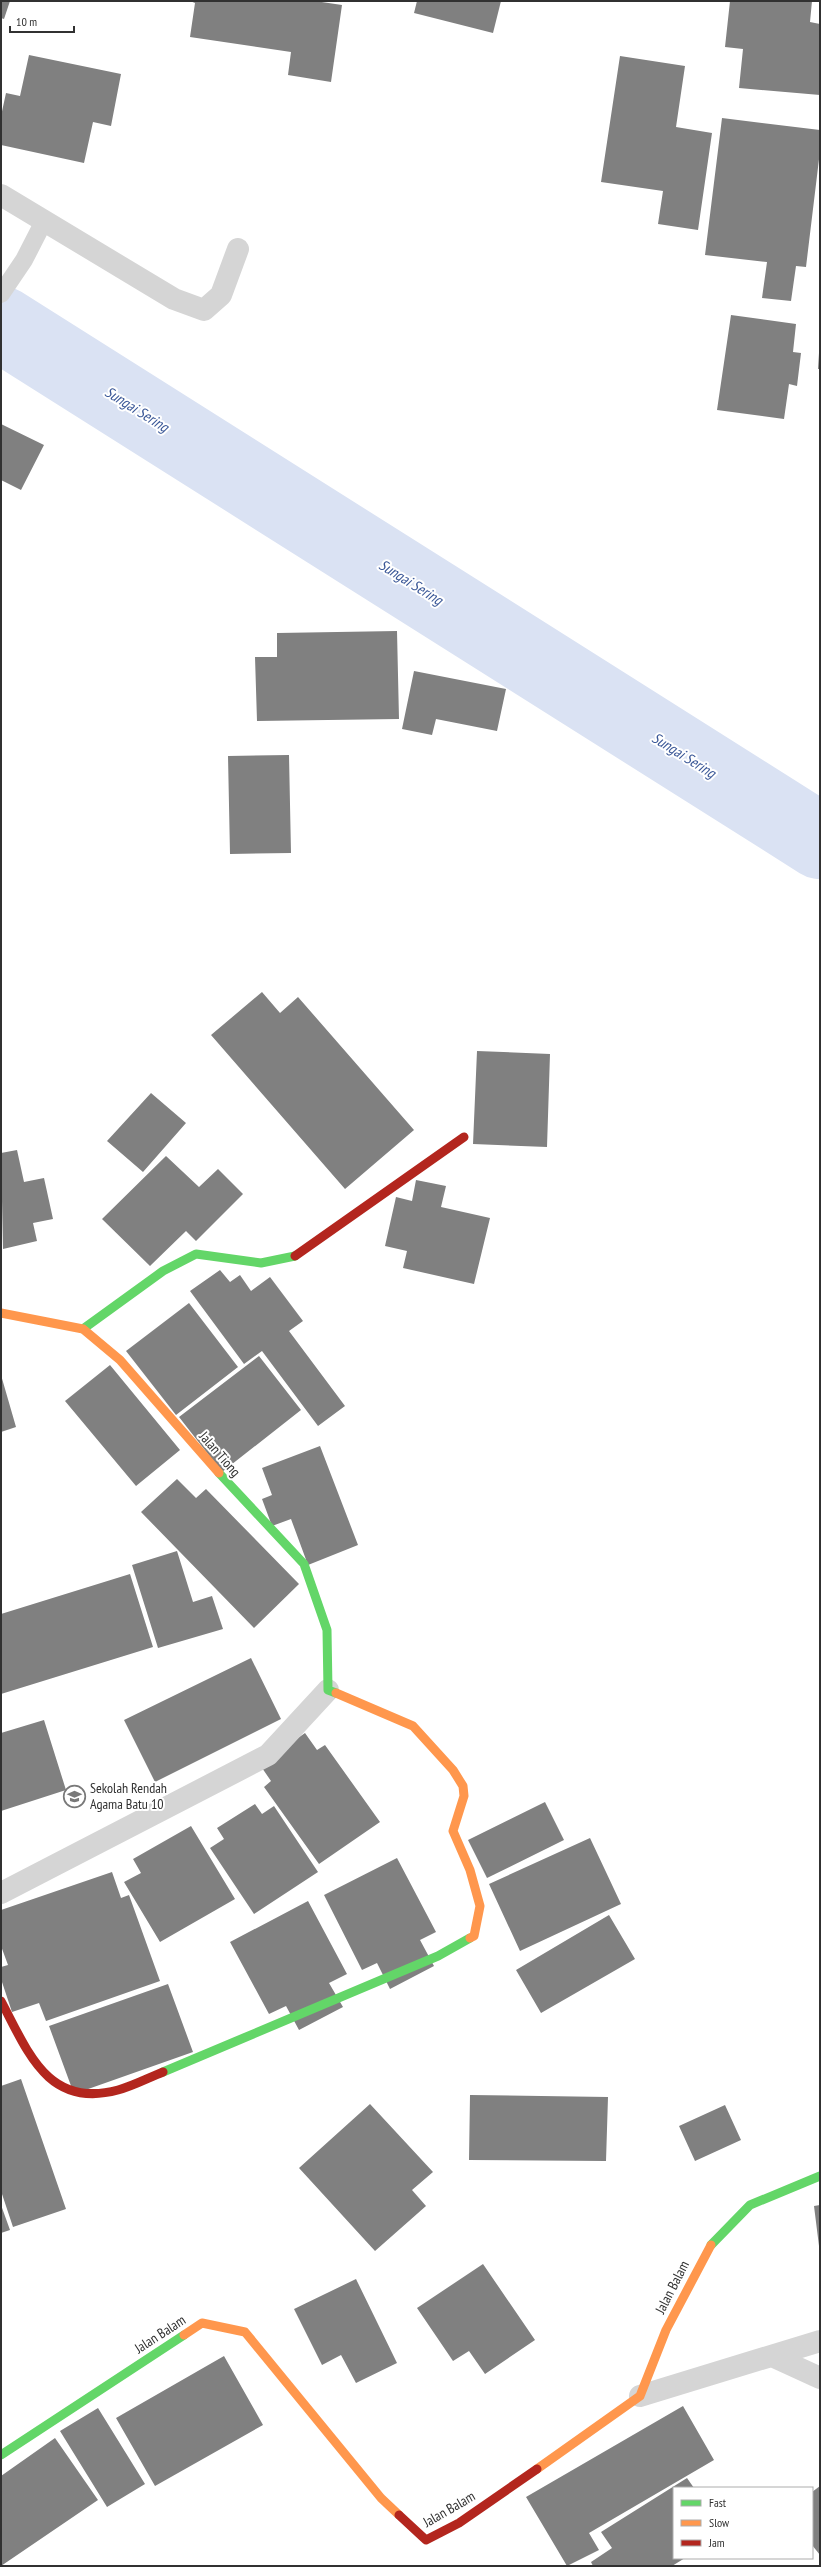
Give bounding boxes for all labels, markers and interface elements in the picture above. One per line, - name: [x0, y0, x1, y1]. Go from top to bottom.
- scale bar: [10, 8, 74, 34]
- text: 10 m: [16, 14, 37, 29]
- water label: Sungai Sering: [102, 382, 174, 437]
- water label: Sungai Sering: [376, 555, 448, 610]
- water label: Sungai Sering: [649, 728, 721, 783]
- street label: Jalan Tiong: [195, 1427, 245, 1480]
- place label: Sekolah Rendah Agama Batu 10: [90, 1779, 167, 1813]
- school or university icon: Sekolah Rendah Agama Batu 10: [61, 1783, 87, 1809]
- street label: Jalan Balam: [651, 2257, 693, 2317]
- street label: Jalan Balam: [130, 2311, 189, 2358]
- street label: Jalan Balam: [419, 2487, 478, 2532]
- legend: [673, 2487, 813, 2559]
- text: Fast: [709, 2495, 727, 2510]
- text: Slow: [709, 2515, 730, 2530]
- text: Jam: [708, 2535, 725, 2550]

